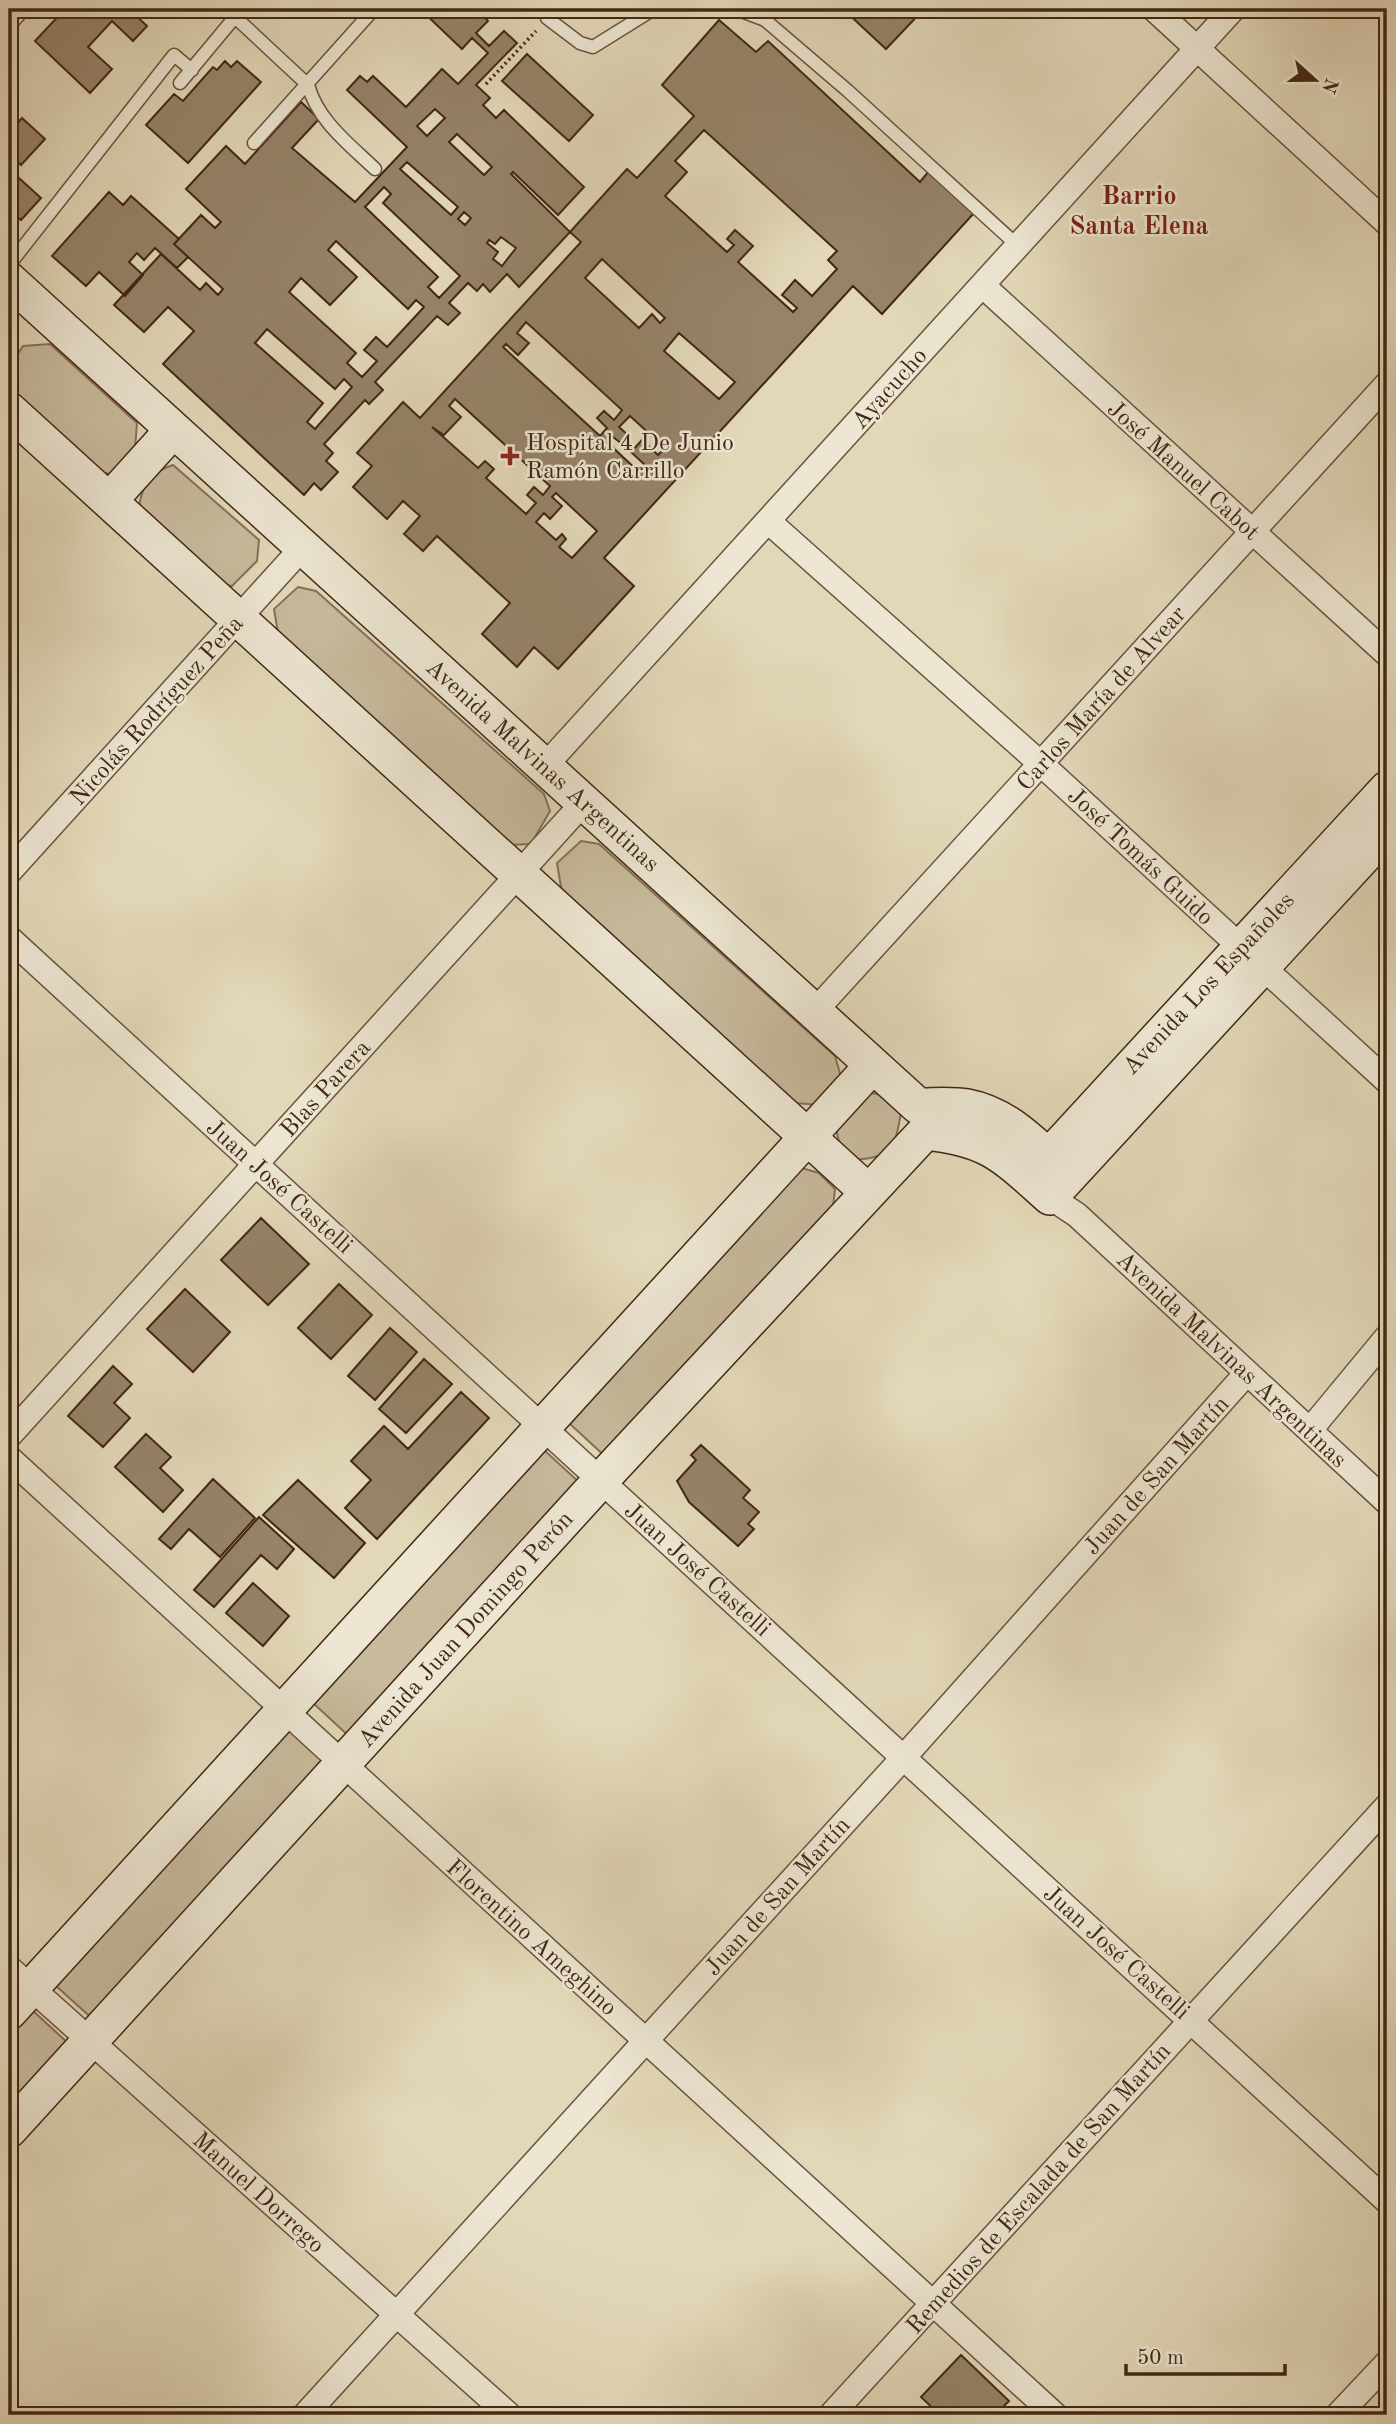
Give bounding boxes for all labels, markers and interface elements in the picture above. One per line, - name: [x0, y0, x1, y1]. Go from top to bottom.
- north arrow: [1280, 46, 1350, 116]
- text: N: [1317, 75, 1340, 96]
- district label: Barrio Santa Elena: [1069, 184, 1209, 240]
- street label: Ayacucho: [848, 344, 933, 434]
- street label: José Manuel Cabot: [1102, 397, 1263, 546]
- place label: Hospital 4 De Junio Ramón Carrillo: [526, 432, 734, 484]
- marker: Hospital 4 De Junio Ramón Carrillo: [500, 446, 520, 466]
- street label: Carlos María de Alvear: [1013, 602, 1192, 796]
- street label: Nicolás Rodríguez Peña: [66, 612, 249, 811]
- street label: Avenida Malvinas Argentinas: [420, 656, 663, 877]
- street label: José Tomás Guido: [1062, 784, 1217, 931]
- street label: Avenida Los Españoles: [1119, 889, 1300, 1080]
- street label: Blas Parera: [277, 1036, 376, 1143]
- street label: Juan José Castelli: [201, 1116, 356, 1259]
- street label: Avenida Malvinas Argentinas: [1111, 1248, 1350, 1473]
- street label: Juan de San Martín: [1080, 1393, 1235, 1560]
- street label: Juan José Castelli: [619, 1499, 774, 1642]
- street label: Avenida Juan Domingo Perón: [354, 1508, 579, 1753]
- street label: Juan de San Martín: [701, 1814, 856, 1981]
- street label: Florentino Ameghino: [441, 1856, 621, 2021]
- street label: Juan José Castelli: [1038, 1882, 1193, 2025]
- street label: Remedios de Escalada de San Martín: [903, 2039, 1176, 2339]
- street label: Manuel Dorrego: [187, 2128, 328, 2259]
- scale bar: [1126, 2333, 1286, 2377]
- text: 50 m: [1137, 2348, 1184, 2369]

